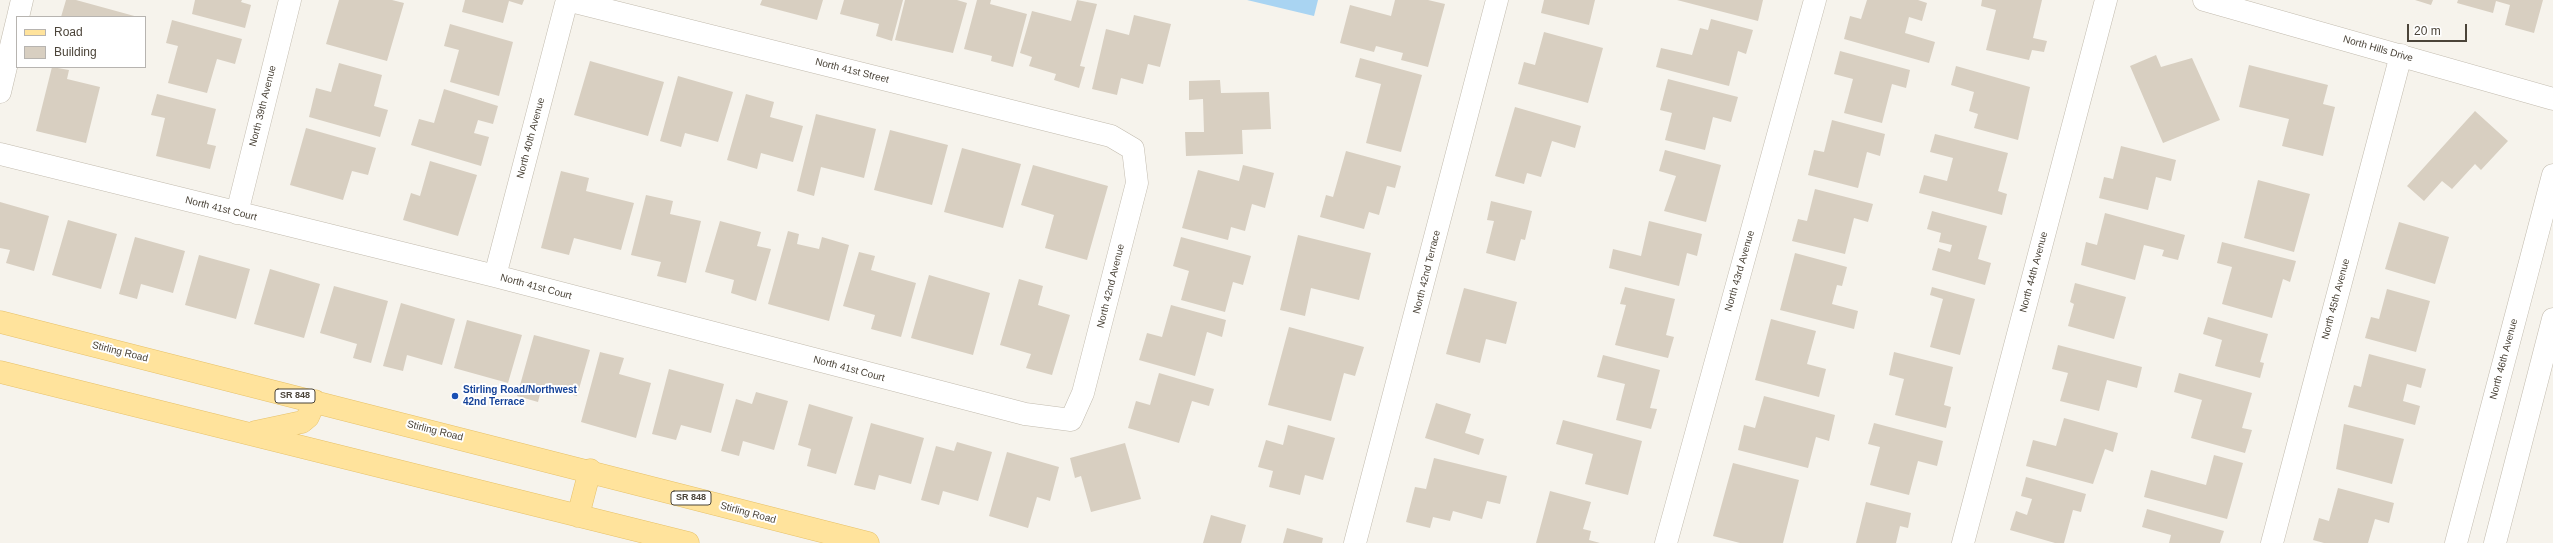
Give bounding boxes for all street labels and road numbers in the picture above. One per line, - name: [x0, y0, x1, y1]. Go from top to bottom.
- street label: North Hills Drive: [2342, 33, 2414, 65]
- street label: North 41st Street: [814, 56, 890, 86]
- street label: North 39th Avenue: [247, 64, 279, 148]
- street label: North 40th Avenue: [514, 96, 548, 180]
- street label: North 41st Court: [184, 194, 258, 224]
- street label: North 42nd Terrace: [1411, 229, 1443, 315]
- street label: North 43rd Avenue: [1723, 229, 1757, 313]
- street label: North 44th Avenue: [2017, 230, 2051, 314]
- street label: North 42nd Avenue: [1095, 243, 1127, 329]
- street label: North 45th Avenue: [2319, 257, 2353, 341]
- street label: North 41st Court: [499, 272, 573, 302]
- street label: North 46th Avenue: [2487, 317, 2521, 401]
- street label: Stirling Road: [91, 339, 149, 365]
- street label: North 41st Court: [812, 354, 886, 384]
- road number: SR 848: [275, 389, 315, 403]
- street label: Stirling Road: [406, 418, 464, 444]
- road number: SR 848: [671, 491, 711, 505]
- street label: Stirling Road: [719, 500, 777, 526]

